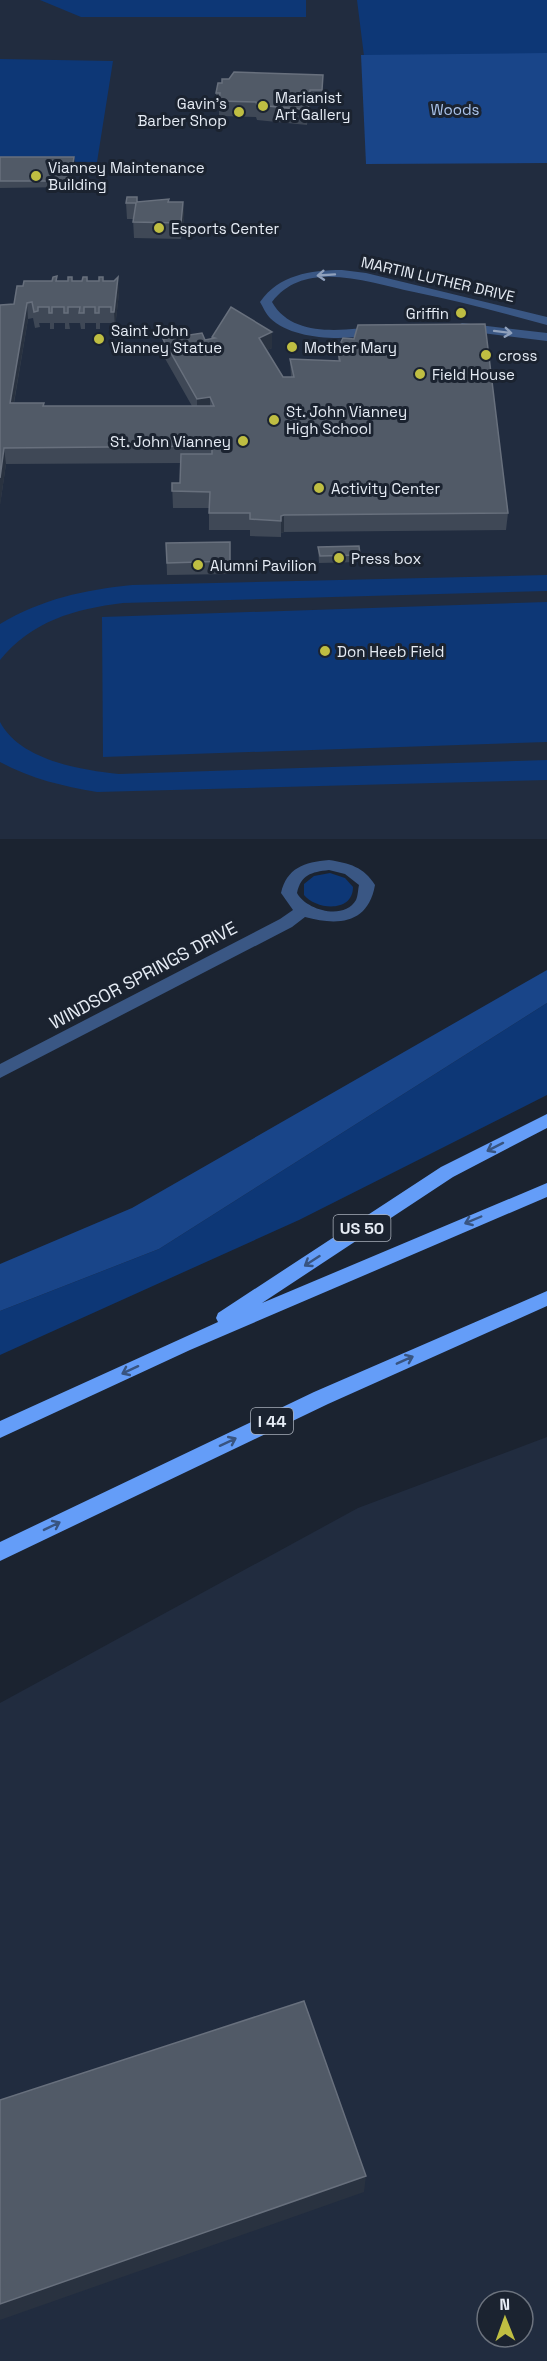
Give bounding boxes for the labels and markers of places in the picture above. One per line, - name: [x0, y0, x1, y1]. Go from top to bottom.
- place label: Marianist Art Gallery: [275, 88, 350, 124]
- place label: Gavin's Barber Shop: [137, 94, 227, 130]
- marker: Marianist Art Gallery: [256, 99, 270, 113]
- marker: Gavin's Barber Shop: [232, 105, 246, 119]
- place label: Vianney Maintenance Building: [48, 158, 205, 194]
- marker: Vianney Maintenance Building: [29, 169, 43, 183]
- place label: Esports Center: [171, 219, 280, 238]
- marker: Esports Center: [152, 221, 166, 235]
- place label: Griffin: [406, 304, 449, 323]
- marker: Griffin: [454, 306, 468, 320]
- place label: Saint John Vianney Statue: [111, 321, 222, 357]
- marker: Saint John Vianney Statue: [92, 332, 106, 346]
- place label: Mother Mary: [304, 338, 397, 357]
- marker: Mother Mary: [285, 340, 299, 354]
- place label: cross: [498, 346, 538, 365]
- marker: cross: [479, 348, 493, 362]
- place label: Field House: [432, 365, 515, 384]
- marker: Field House: [413, 367, 427, 381]
- place label: St. John Vianney High School: [286, 402, 407, 438]
- marker: St. John Vianney High School: [267, 413, 281, 427]
- place label: St. John Vianney: [110, 432, 231, 451]
- marker: St. John Vianney: [236, 434, 250, 448]
- place label: Activity Center: [331, 479, 440, 498]
- marker: Activity Center: [312, 481, 326, 495]
- place label: Press box: [351, 549, 421, 568]
- marker: Press box: [332, 551, 346, 565]
- place label: Alumni Pavilion: [210, 556, 317, 575]
- marker: Alumni Pavilion: [191, 558, 205, 572]
- place label: Don Heeb Field: [337, 642, 444, 661]
- marker: Don Heeb Field: [318, 644, 332, 658]

